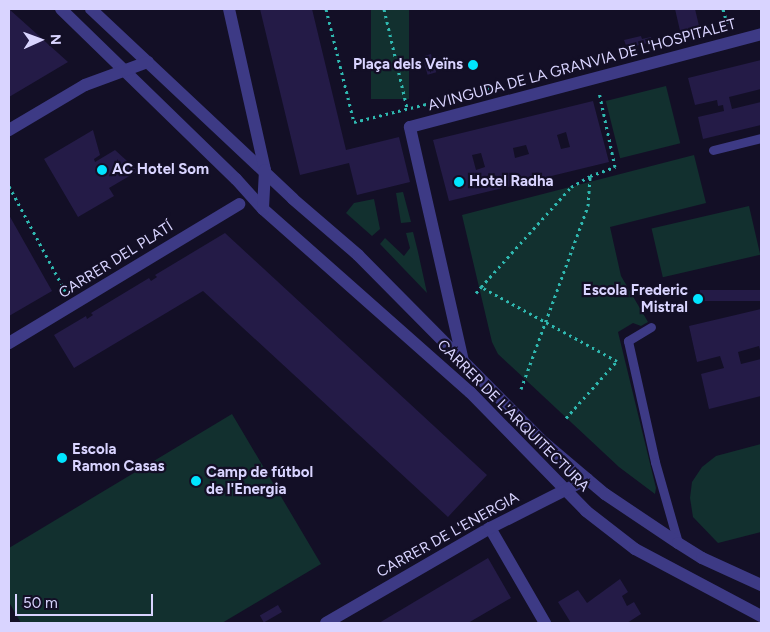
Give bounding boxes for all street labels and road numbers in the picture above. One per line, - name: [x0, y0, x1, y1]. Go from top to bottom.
- street label: AVINGUDA DE LA GRANVIA DE L'HOSPITALET: [426, 15, 738, 115]
- street label: CARRER DEL PLATÍ: [56, 218, 176, 302]
- street label: CARRER DE L'ARQUITECTURA: [433, 336, 593, 496]
- street label: CARRER DE L'ENERGIA: [374, 488, 522, 582]

